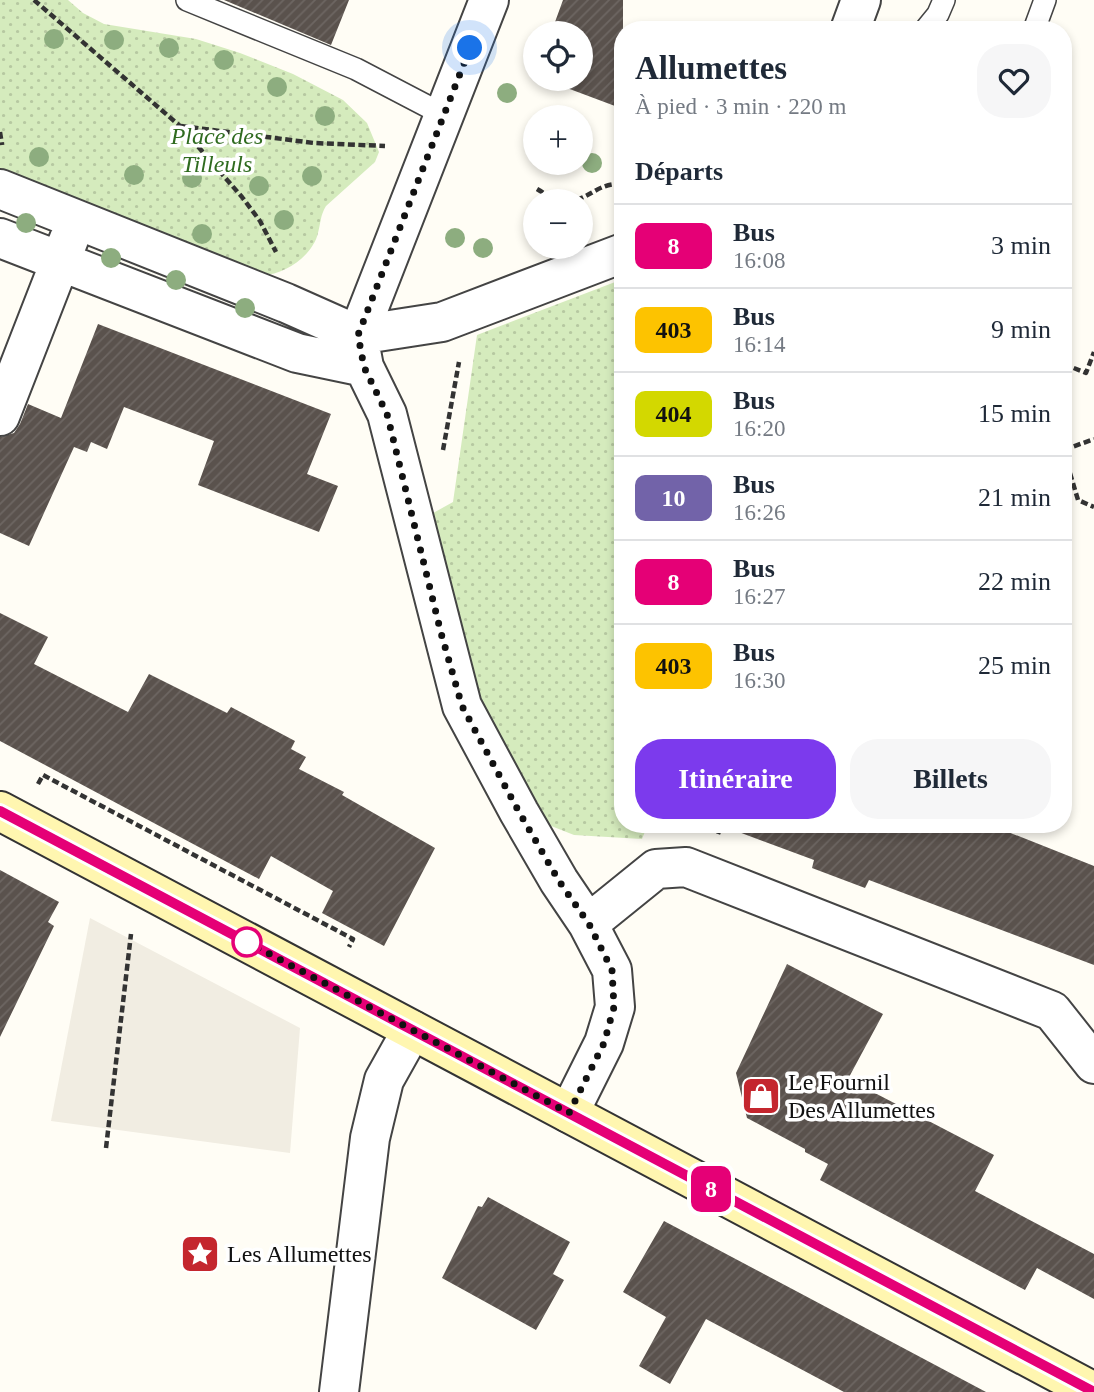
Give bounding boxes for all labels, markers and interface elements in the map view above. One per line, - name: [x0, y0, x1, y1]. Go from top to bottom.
- map controls: [523, 21, 593, 259]
- button: locate: [523, 21, 593, 91]
- your location: [452, 30, 487, 65]
- button: heart: [977, 44, 1051, 118]
- text: Allumettes: [635, 50, 787, 86]
- text: À pied · 3 min · 220 m: [635, 94, 846, 119]
- button: +: [523, 105, 593, 175]
- park label: Place des Tilleuls: [170, 123, 263, 177]
- text: Départs: [635, 157, 723, 186]
- button: −: [523, 189, 593, 259]
- text: Bus: [733, 218, 775, 247]
- text: 3 min: [991, 231, 1051, 260]
- text: 8: [668, 233, 680, 259]
- text: 16:08: [733, 248, 785, 273]
- text: Bus: [733, 302, 775, 331]
- text: 9 min: [991, 315, 1051, 344]
- text: 403: [656, 317, 692, 343]
- text: 16:14: [733, 332, 785, 357]
- text: Bus: [733, 386, 775, 415]
- text: 15 min: [978, 399, 1051, 428]
- text: 404: [656, 401, 692, 427]
- text: 16:20: [733, 416, 785, 441]
- text: Bus: [733, 470, 775, 499]
- text: 21 min: [978, 483, 1051, 512]
- text: 10: [662, 485, 686, 511]
- text: 16:26: [733, 500, 785, 525]
- text: Bus: [733, 554, 775, 583]
- text: 22 min: [978, 567, 1051, 596]
- text: 8: [668, 569, 680, 595]
- text: 16:27: [733, 584, 785, 609]
- text: Bus: [733, 638, 775, 667]
- text: 25 min: [978, 651, 1051, 680]
- text: 403: [656, 653, 692, 679]
- text: 16:30: [733, 668, 785, 693]
- button: Itinéraire: [635, 739, 836, 819]
- button: Billets: [850, 739, 1051, 819]
- unlabelled marker: [232, 927, 262, 957]
- place label: Le Fournil Des Allumettes: [788, 1069, 935, 1123]
- shop icon: Le Fournil Des Allumettes: [740, 1075, 782, 1117]
- line badge: 8: [688, 1166, 734, 1212]
- text: 8: [705, 1176, 717, 1202]
- place icon: Les Allumettes: [179, 1233, 221, 1275]
- place label: Les Allumettes: [227, 1241, 372, 1267]

